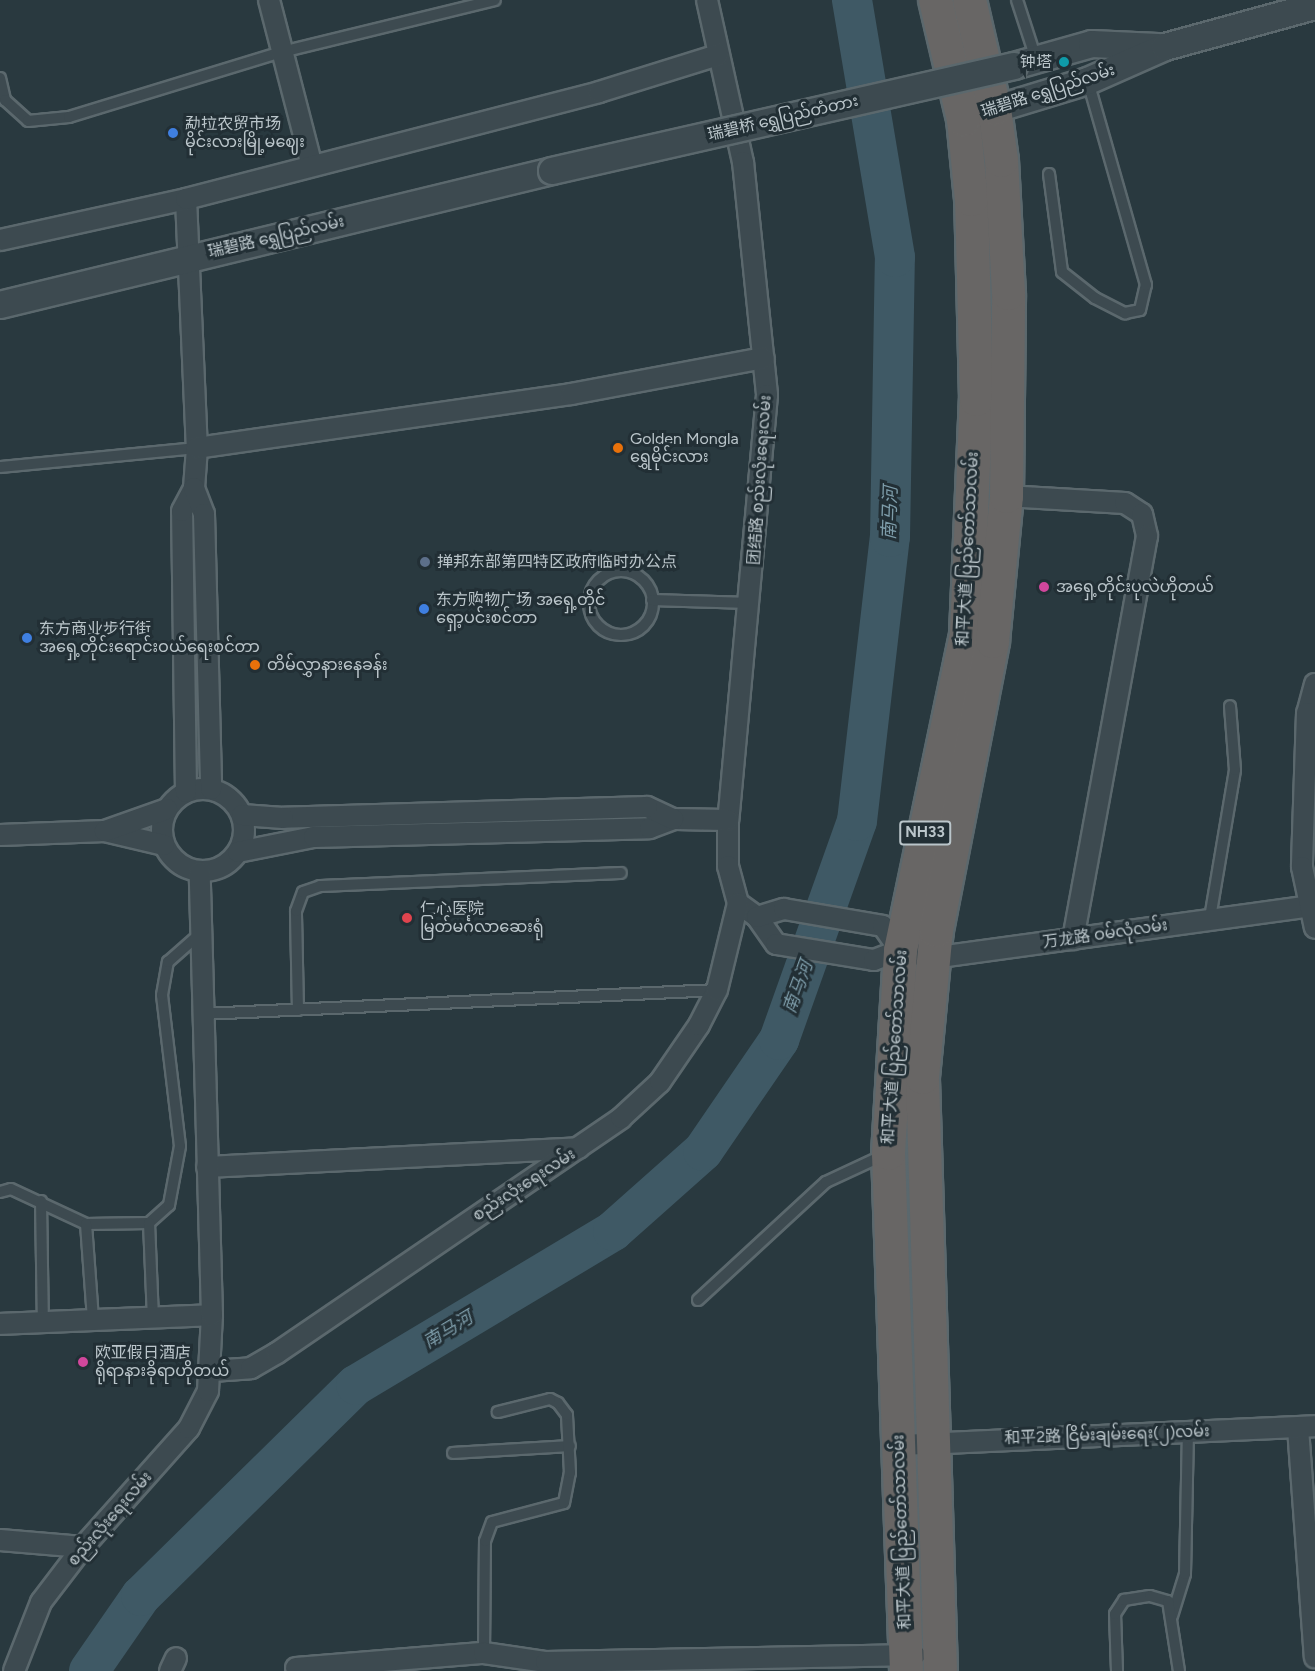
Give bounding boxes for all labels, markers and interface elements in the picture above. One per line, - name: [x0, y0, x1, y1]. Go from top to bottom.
- place label: 钟塔: [1020, 52, 1052, 72]
- marker: 钟塔: [1057, 55, 1071, 69]
- street label: 瑞碧路 ရွှေပြည်လမ်း: [979, 60, 1117, 122]
- street label: 瑞碧桥 ရွှေပြည်တံတား: [706, 91, 860, 145]
- place label: 勐拉农贸市场 မိုင်းလားမြို့မဈေး: [185, 114, 305, 152]
- marker: 勐拉农贸市场 မိုင်းလားမြို့မဈေး: [166, 126, 180, 140]
- street label: 瑞碧路 ရွှေပြည်လမ်း: [206, 212, 346, 262]
- street label: 团结路 စည်းလုံးရေးလမ်း: [744, 394, 776, 566]
- place label: Golden Mongla ရွှေမိုင်းလား: [630, 429, 739, 467]
- marker: Golden Mongla ရွှေမိုင်းလား: [611, 441, 625, 455]
- street label: 和平大道 ပြည်တော်သာလမ်း: [953, 451, 983, 647]
- water label: 南马河: [878, 486, 902, 540]
- place label: 掸邦东部第四特区政府临时办公点: [437, 552, 677, 572]
- marker: 掸邦东部第四特区政府临时办公点: [418, 555, 432, 569]
- place label: အရှေ့တိုင်းပုလဲဟိုတယ်: [1056, 577, 1214, 597]
- marker: အရှေ့တိုင်းပုလဲဟိုတယ်: [1037, 580, 1051, 594]
- place label: 东方购物广场 အရှေ့တိုင် ရှော့ပင်းစင်တာ: [436, 590, 605, 628]
- marker: 东方购物广场 အရှေ့တိုင် ရှော့ပင်းစင်တာ: [417, 602, 431, 616]
- place label: 东方商业步行街 အရှေ့တိုင်းရောင်းဝယ်ရေးစင်တာ: [39, 619, 260, 657]
- marker: 东方商业步行街 အရှေ့တိုင်းရောင်းဝယ်ရေးစင်တာ: [20, 631, 34, 645]
- place label: တိမ်လွှာနားနေခန်း: [267, 655, 388, 675]
- marker: တိမ်လွှာနားနေခန်း: [248, 658, 262, 672]
- road number: NH33: [898, 821, 952, 845]
- place label: 仁心医院 မြတ်မင်္ဂလာဆေးရုံ: [420, 899, 544, 937]
- marker: 仁心医院 မြတ်မင်္ဂလာဆေးရုံ: [398, 909, 416, 927]
- street label: 万龙路 ဝမ်လုံလမ်း: [1041, 916, 1169, 952]
- street label: 和平大道 ပြည်တော်သာလမ်း: [879, 949, 911, 1145]
- water label: 南马河: [779, 958, 817, 1016]
- street label: စည်းလုံးရေးလမ်း: [469, 1145, 579, 1225]
- water label: 南马河: [419, 1307, 477, 1353]
- place label: 欧亚假日酒店 ရိုရာနားခိုရာဟိုတယ်: [95, 1343, 229, 1381]
- marker: 欧亚假日酒店 ရိုရာနားခိုရာဟိုတယ်: [76, 1355, 90, 1369]
- street label: 和平2路 ငြိမ်းချမ်းရေး(၂)လမ်း: [1004, 1422, 1210, 1448]
- street label: 和平大道 ပြည်တော်သာလမ်း: [889, 1434, 915, 1630]
- street label: စည်းလုံးရေးလမ်း: [64, 1468, 156, 1570]

